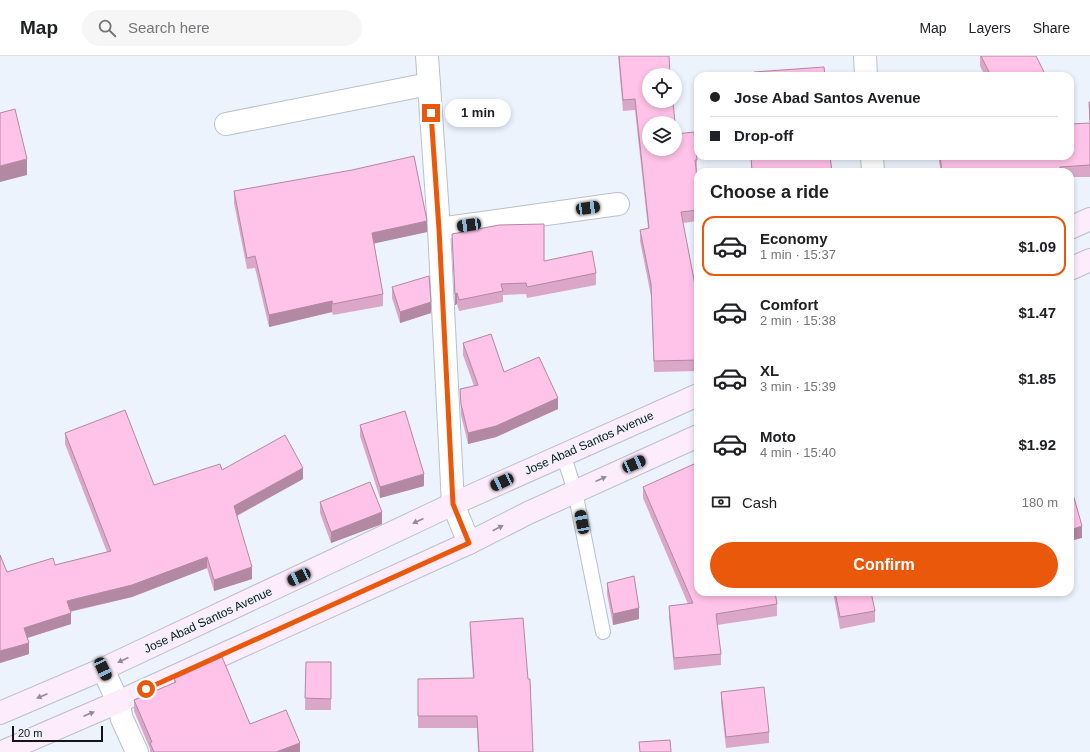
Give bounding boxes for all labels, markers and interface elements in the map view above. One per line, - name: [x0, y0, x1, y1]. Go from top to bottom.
- search box: [82, 10, 362, 46]
- text: Map: [20, 17, 58, 38]
- icon: search: [96, 17, 118, 39]
- text: Search here: [128, 19, 210, 36]
- text: Map: [919, 20, 947, 36]
- text: Layers: [969, 20, 1011, 36]
- text: Share: [1033, 20, 1070, 36]
- map controls: [642, 68, 682, 156]
- button: locate: [642, 68, 682, 108]
- text: Jose Abad Santos Avenue: [734, 89, 921, 106]
- callout: 1 min: [445, 99, 511, 127]
- route end: [422, 104, 440, 122]
- text: 1 min: [461, 105, 495, 120]
- button: layers: [642, 116, 682, 156]
- text: Drop-off: [734, 127, 793, 144]
- text: Choose a ride: [710, 182, 829, 202]
- car: [575, 200, 601, 216]
- car: [456, 217, 482, 233]
- icon: car: [712, 228, 748, 264]
- text: Economy: [760, 230, 828, 247]
- text: $1.09: [1018, 238, 1056, 255]
- text: 1 min · 15:37: [760, 247, 836, 262]
- icon: car: [712, 294, 748, 330]
- text: Comfort: [760, 296, 818, 313]
- text: $1.47: [1018, 304, 1056, 321]
- text: 2 min · 15:38: [760, 313, 836, 328]
- icon: car: [712, 360, 748, 396]
- text: XL: [760, 362, 779, 379]
- text: $1.85: [1018, 370, 1056, 387]
- text: 3 min · 15:39: [760, 379, 836, 394]
- street label: Jose Abad Santos Avenue: [522, 408, 656, 478]
- icon: car: [712, 426, 748, 462]
- text: Moto: [760, 428, 796, 445]
- text: $1.92: [1018, 436, 1056, 453]
- text: 4 min · 15:40: [760, 445, 836, 460]
- car: [621, 454, 647, 474]
- car: [489, 471, 515, 493]
- one-way arrow: [596, 476, 607, 482]
- icon: cash: [710, 491, 732, 513]
- text: Cash: [742, 494, 777, 511]
- text: 180 m: [1022, 495, 1058, 510]
- car: [574, 509, 590, 535]
- one-way arrow: [412, 518, 424, 524]
- one-way arrow: [493, 525, 504, 531]
- button: Confirm: [710, 542, 1058, 588]
- car: [286, 566, 312, 588]
- street label: Jose Abad Santos Avenue: [142, 584, 275, 656]
- car: [92, 656, 114, 682]
- one-way arrow: [117, 657, 129, 663]
- route start: [137, 680, 155, 698]
- one-way arrow: [35, 693, 47, 699]
- one-way arrow: [83, 711, 95, 717]
- scale bar: [12, 724, 103, 743]
- text: 20 m: [18, 727, 42, 739]

